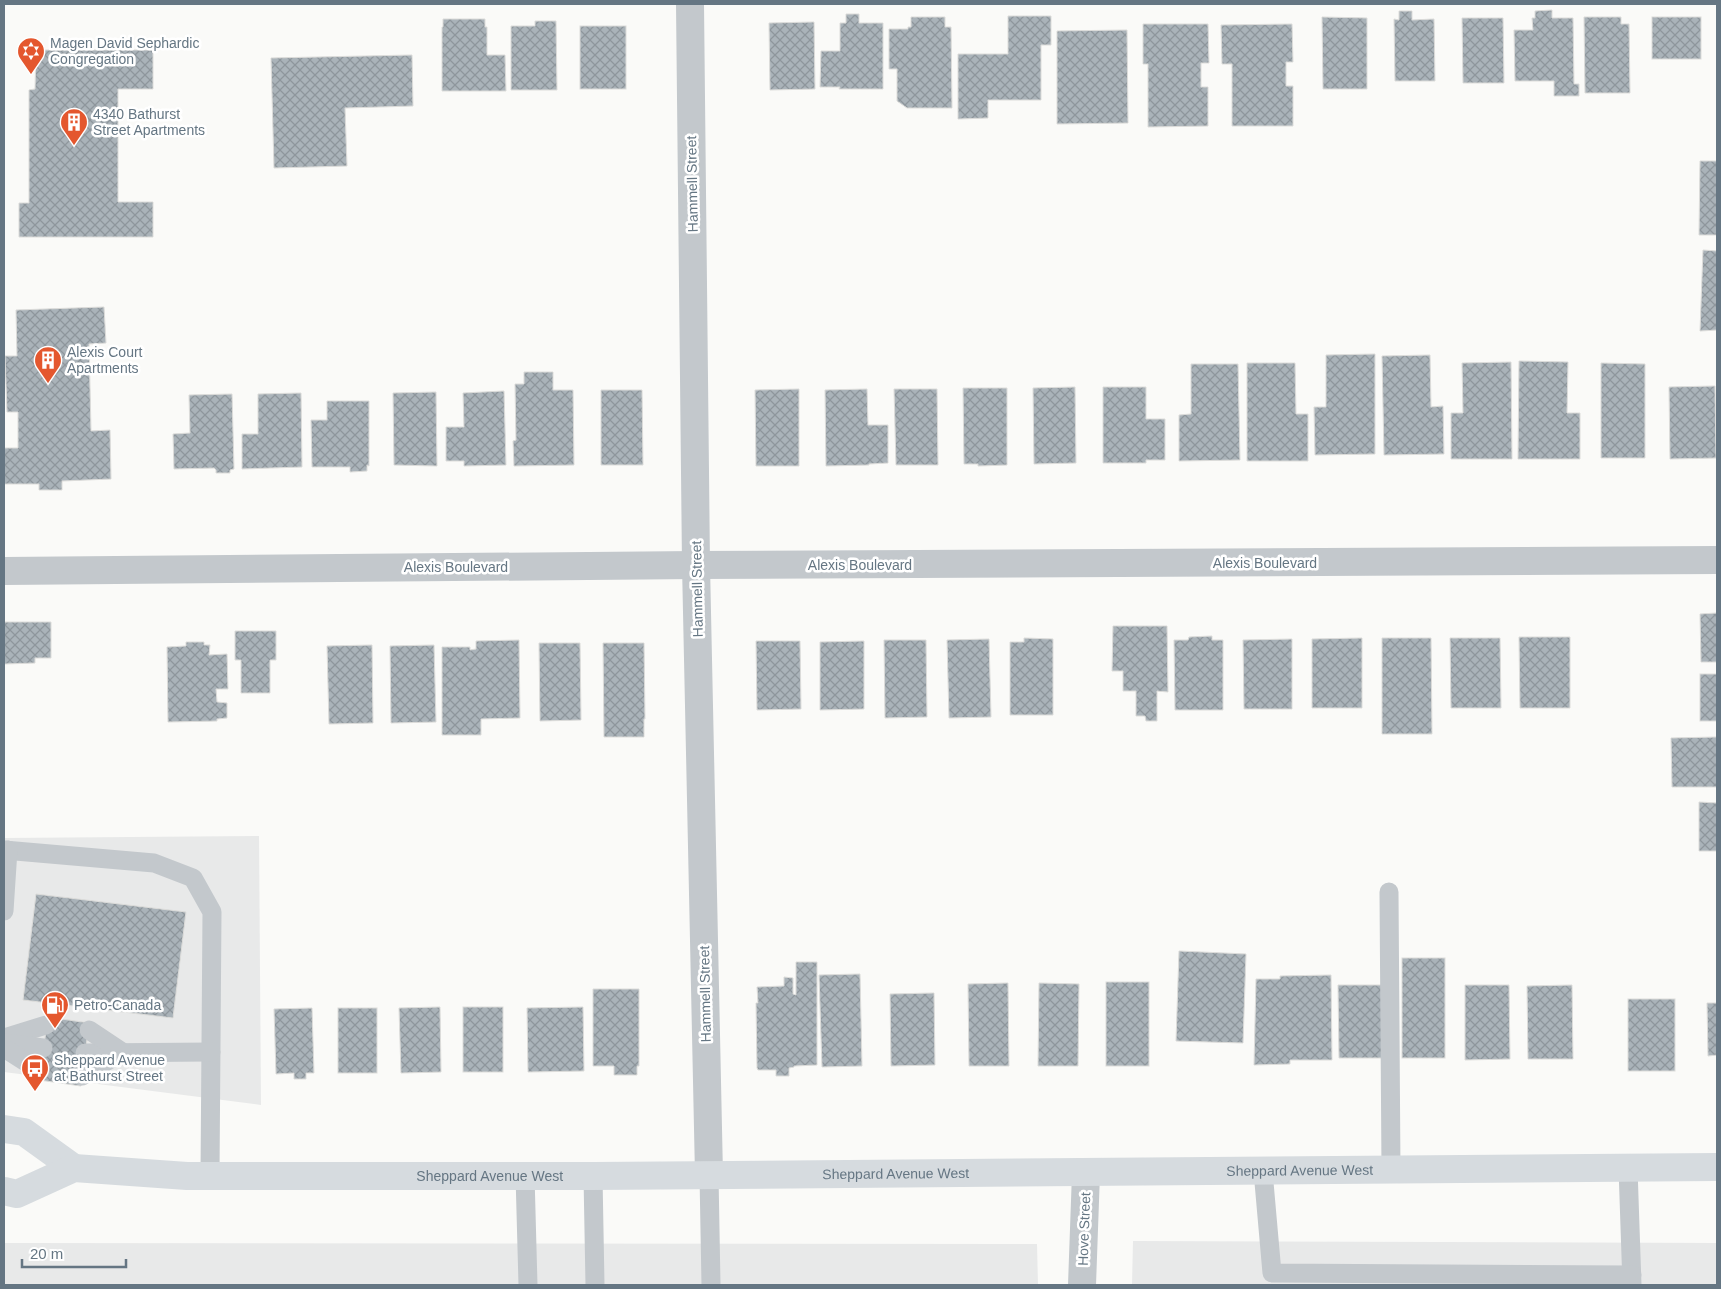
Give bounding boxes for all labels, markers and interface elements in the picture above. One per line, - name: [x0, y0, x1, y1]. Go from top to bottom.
- place label: Magen David Sephardic Congregation: [50, 35, 199, 67]
- synagogue icon: Magen David Sephardic Congregation: [16, 36, 46, 75]
- place label: 4340 Bathurst Street Apartments: [93, 106, 205, 138]
- building icon: 4340 Bathurst Street Apartments: [59, 107, 89, 146]
- street label: Hammell Street: [683, 136, 701, 232]
- place label: Alexis Court Apartments: [67, 344, 143, 376]
- building icon: Alexis Court Apartments: [33, 345, 63, 384]
- street label: Hammell Street: [688, 541, 706, 637]
- street label: Alexis Boulevard: [1213, 555, 1317, 571]
- street label: Alexis Boulevard: [808, 557, 912, 573]
- street label: Alexis Boulevard: [404, 559, 508, 575]
- street label: Hammell Street: [696, 946, 714, 1042]
- fuel station icon: Petro-Canada: [40, 990, 70, 1029]
- place label: Petro-Canada: [74, 997, 161, 1013]
- place label: Sheppard Avenue at Bathurst Street: [54, 1052, 165, 1084]
- bus stop icon: Sheppard Avenue at Bathurst Street: [20, 1053, 50, 1092]
- street label: Sheppard Avenue West: [1226, 1162, 1373, 1179]
- street label: Sheppard Avenue West: [822, 1165, 969, 1182]
- street label: Sheppard Avenue West: [416, 1168, 563, 1184]
- street label: Hove Street: [1075, 1192, 1093, 1266]
- scale bar: [22, 1236, 126, 1268]
- text: 20 m: [30, 1245, 63, 1262]

